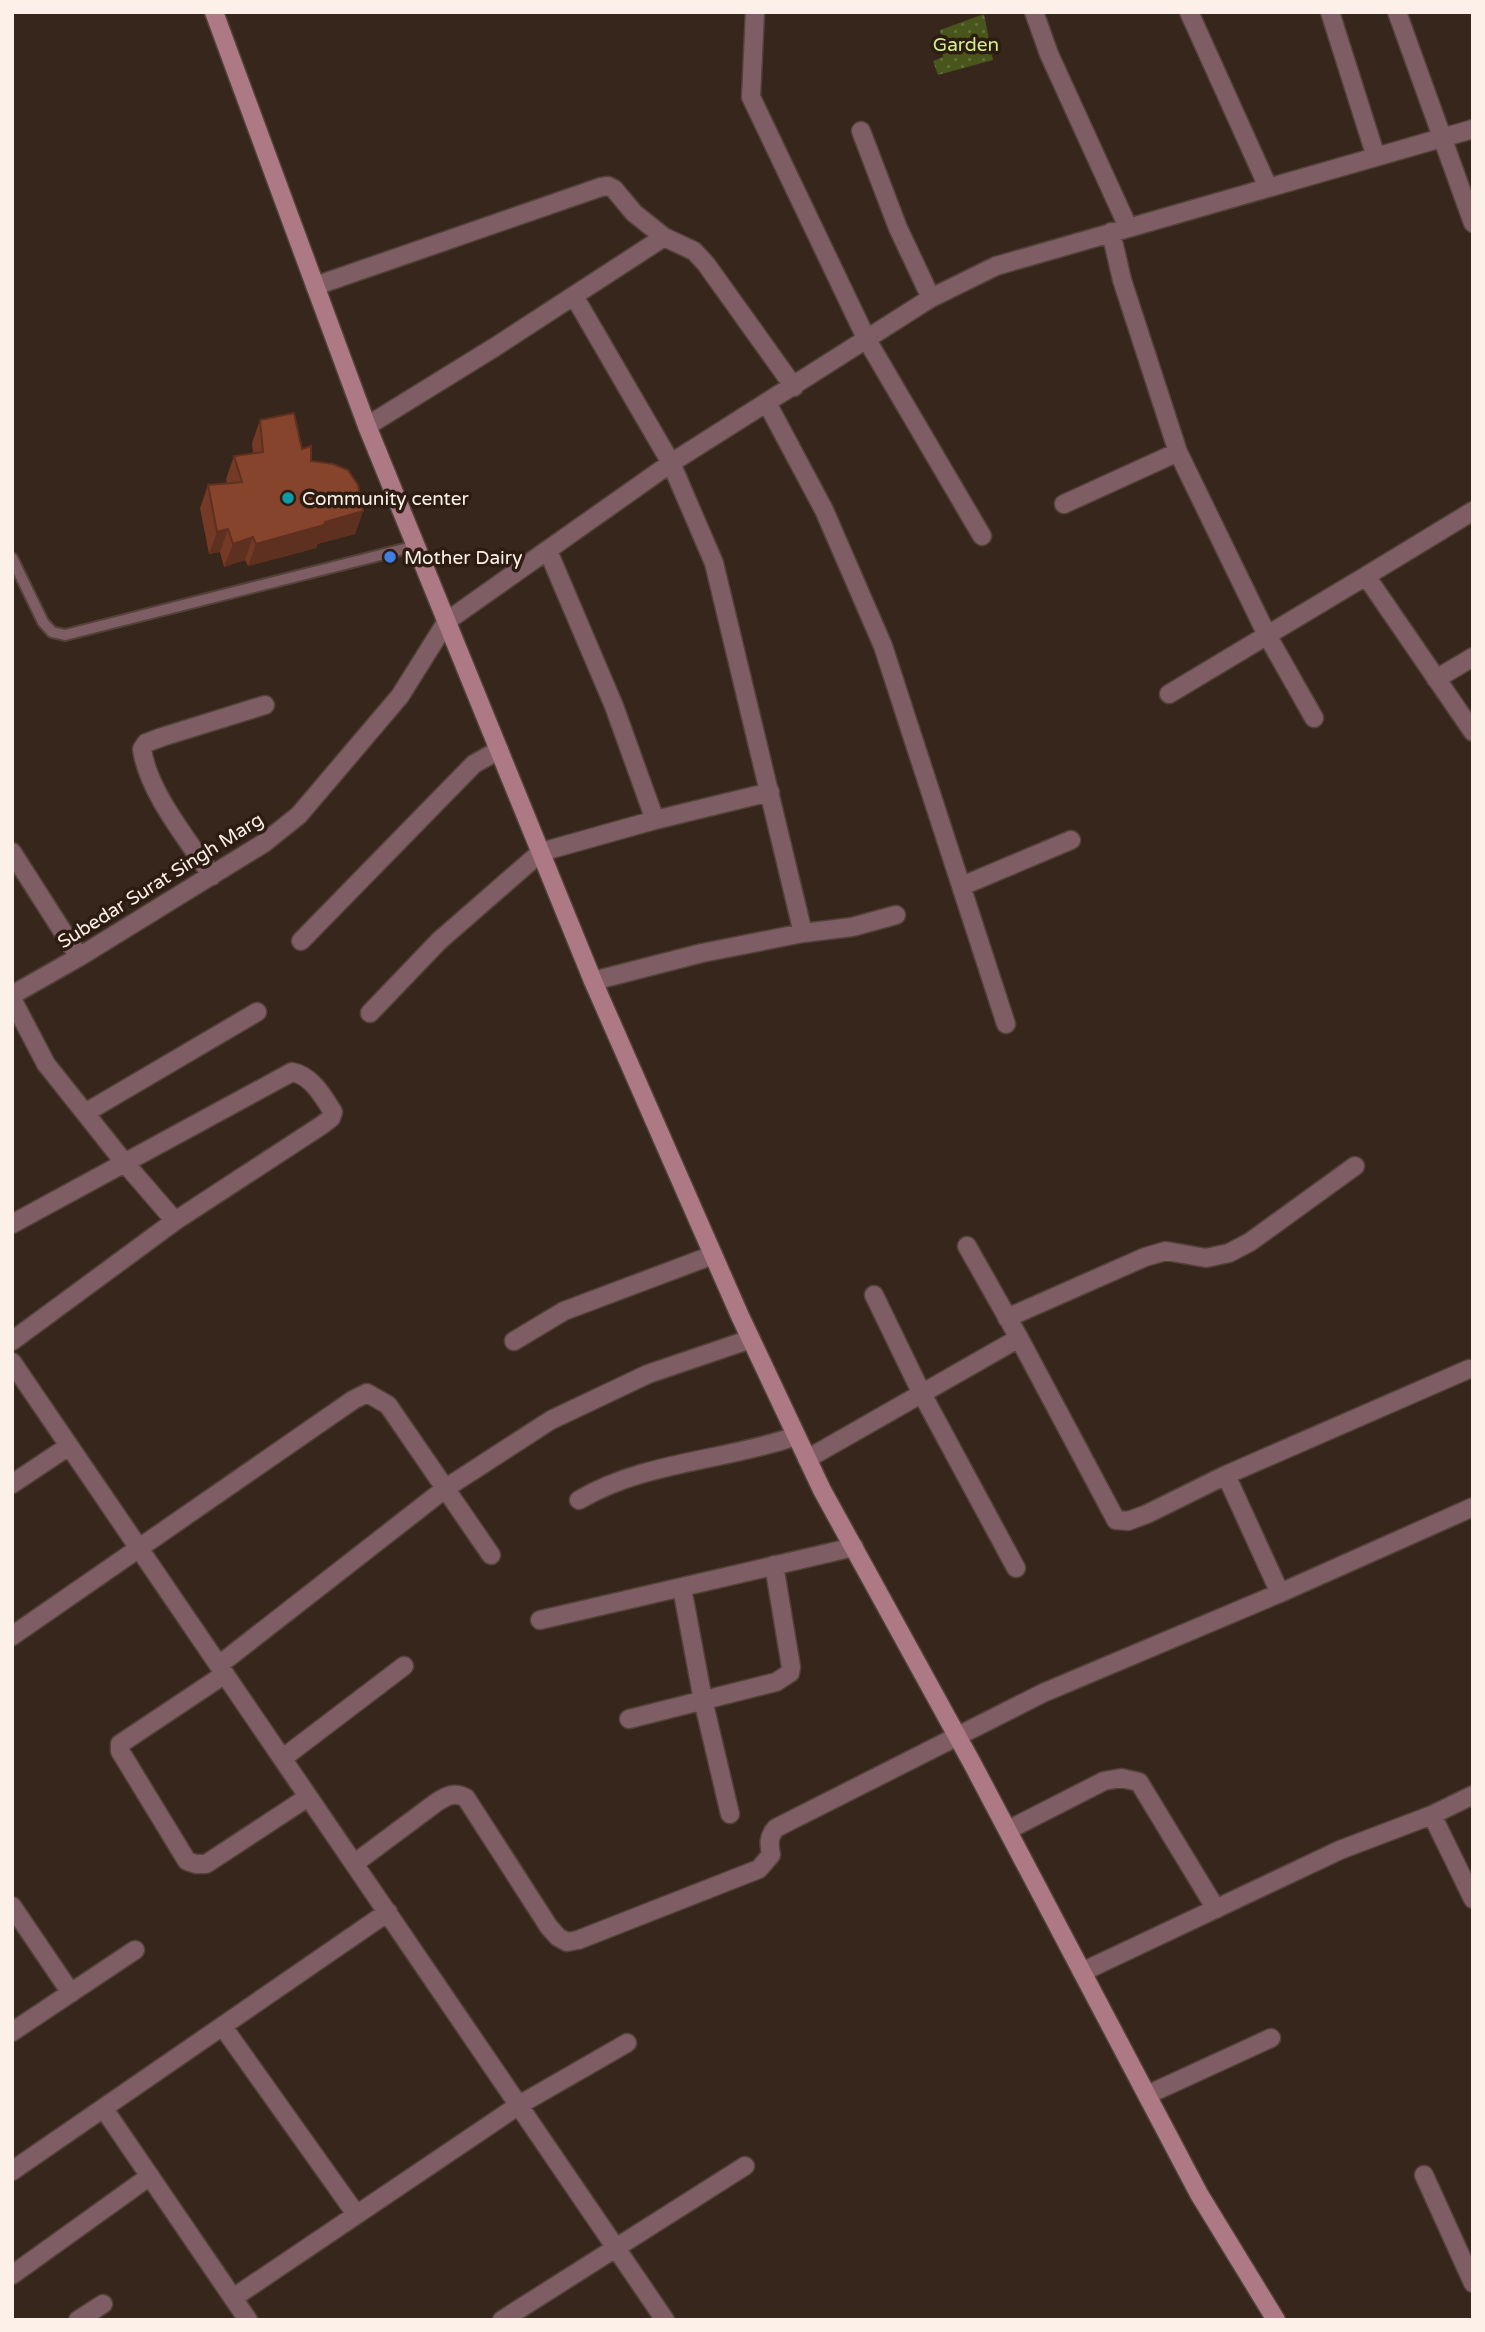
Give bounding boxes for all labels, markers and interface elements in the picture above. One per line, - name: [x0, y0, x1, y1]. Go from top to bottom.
- park label: Garden: [933, 34, 999, 56]
- place label: Community center: [302, 488, 469, 510]
- marker: Community center: [280, 490, 296, 506]
- place label: Mother Dairy: [404, 547, 522, 569]
- marker: Mother Dairy: [382, 549, 398, 565]
- street label: Subedar Surat Singh Marg: [54, 808, 267, 953]

